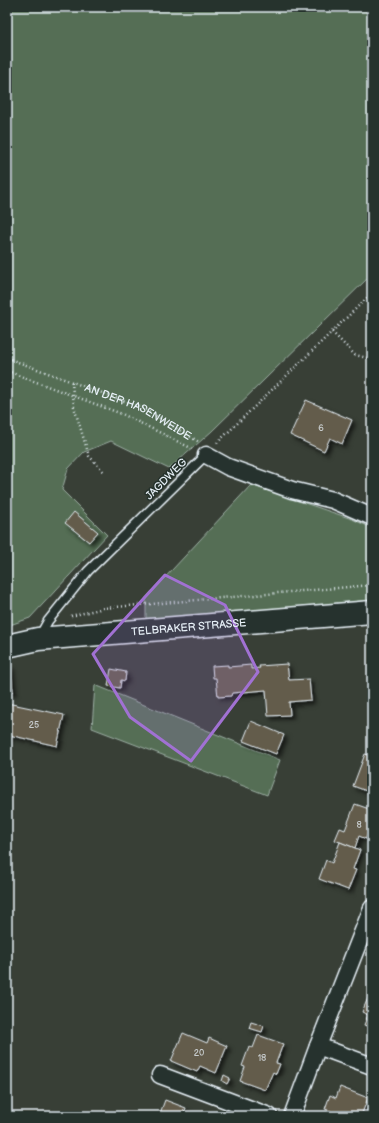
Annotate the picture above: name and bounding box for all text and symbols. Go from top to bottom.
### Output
street label: AN DER HASENWEIDE [83,381,194,442]
house number: 6 [318,423,324,434]
street label: JAGDWEG [143,456,189,502]
street label: TELBRAKER STRASSE [131,616,247,638]
house number: 25 [29,720,39,731]
house number: 8 [356,820,362,831]
house number: 20 [194,1048,204,1059]
house number: 18 [258,1053,266,1064]

